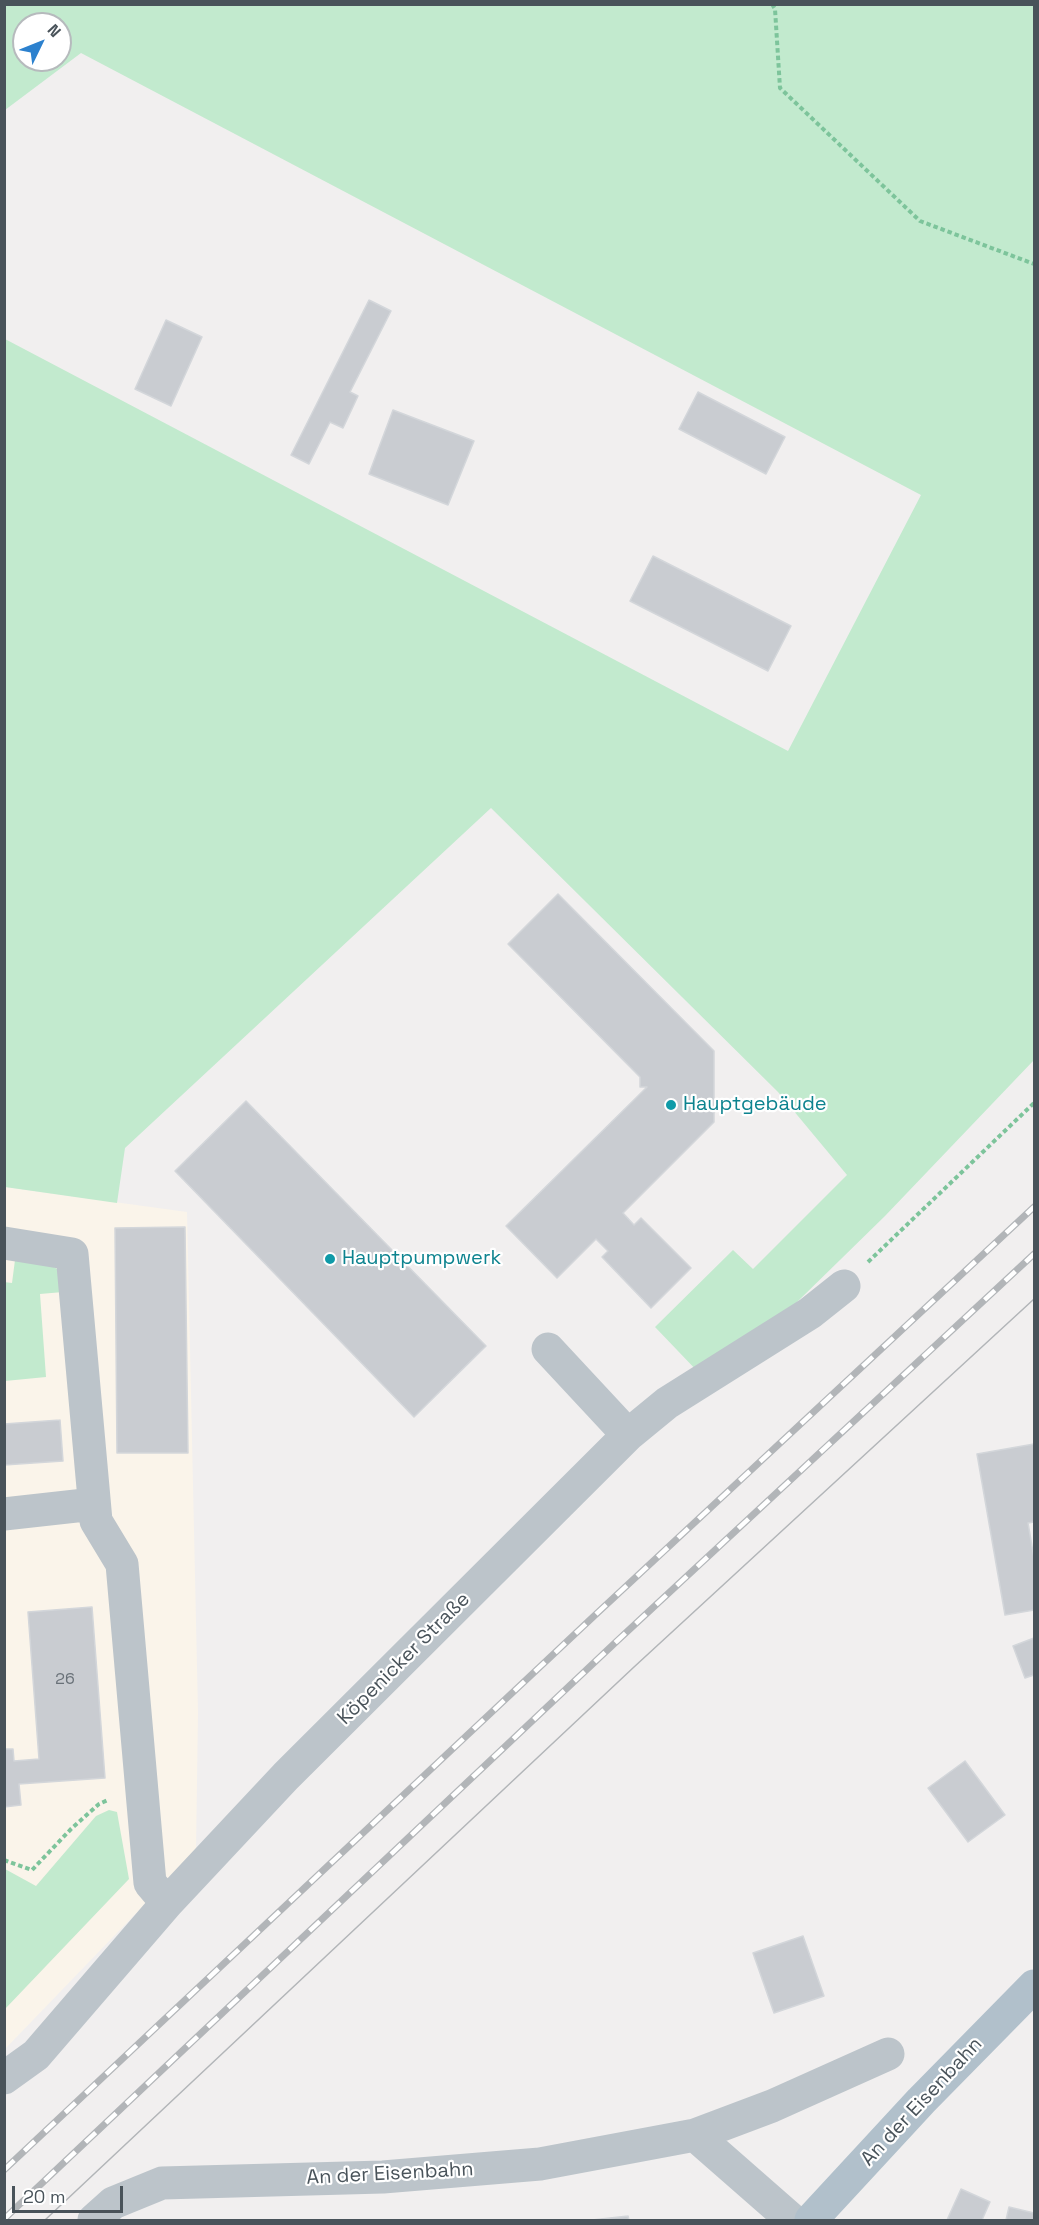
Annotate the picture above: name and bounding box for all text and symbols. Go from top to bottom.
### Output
north arrow [12,12,72,72]
text: N [43,20,65,42]
place label: Hauptgebäude [683,1093,827,1117]
marker: Hauptgebäude [664,1098,678,1112]
place label: Hauptpumpwerk [342,1247,501,1271]
marker: Hauptpumpwerk [323,1252,337,1266]
street label: Köpenicker Straße [333,1588,475,1730]
house number: 26 [55,1670,75,1690]
street label: An der Eisenbahn [856,2033,988,2171]
street label: An der Eisenbahn [306,2158,474,2190]
scale bar [15,2174,126,2212]
text: 20 m [23,2185,66,2208]

